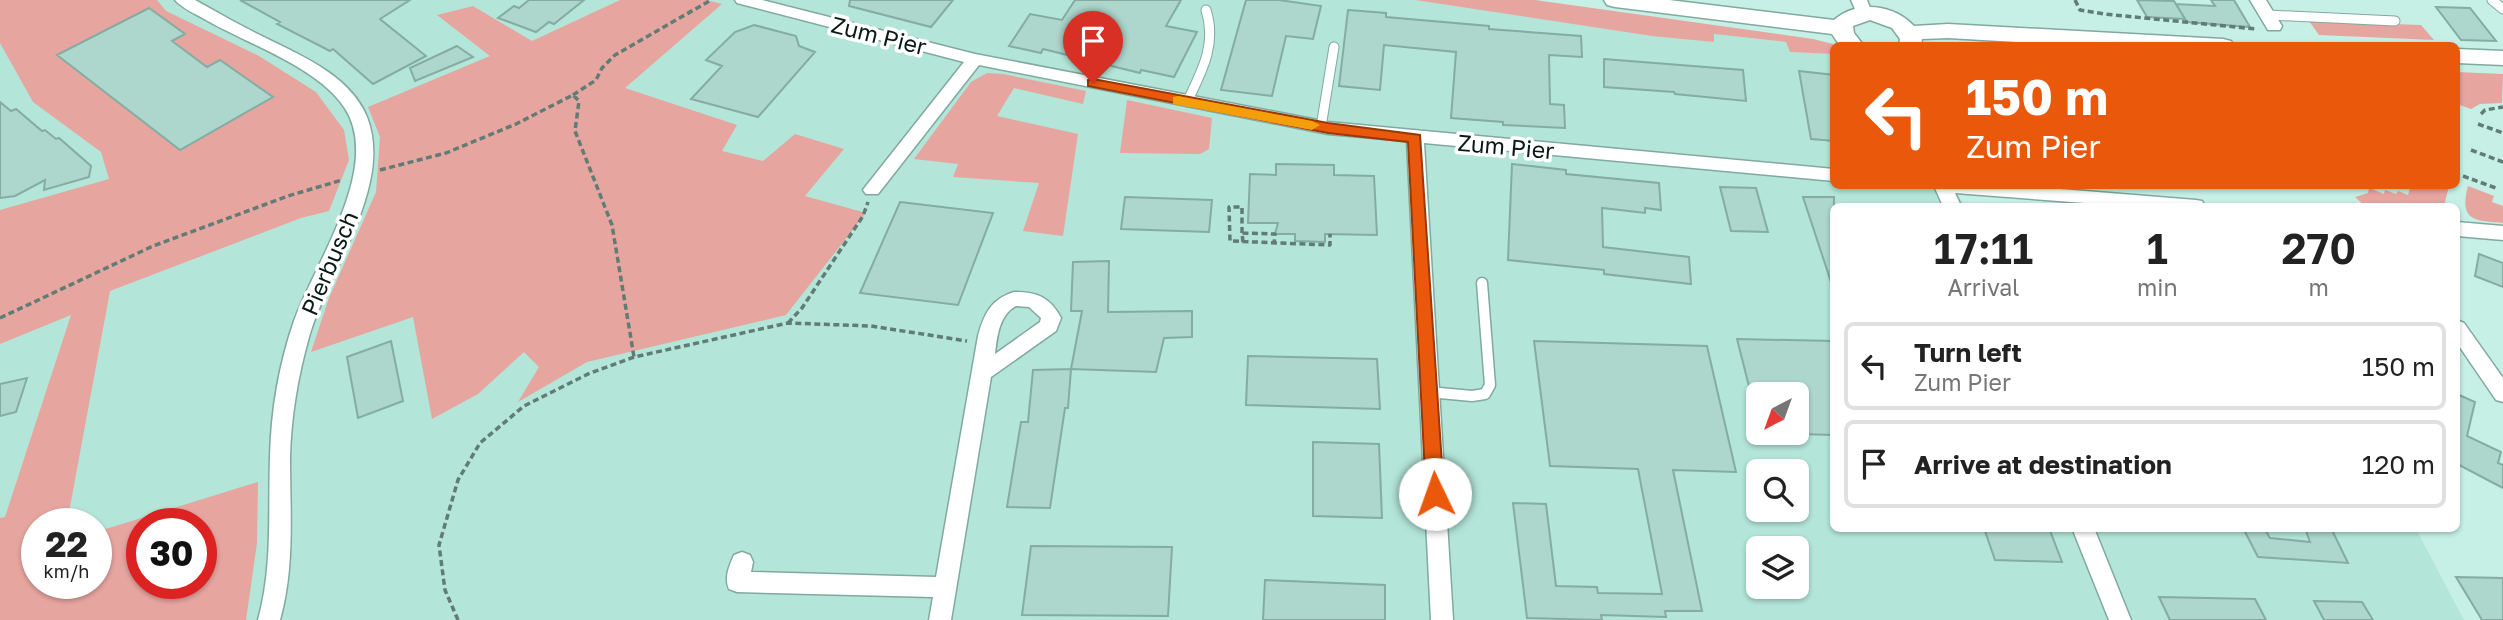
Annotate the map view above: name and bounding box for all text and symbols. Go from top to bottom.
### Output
street label: Zum Pier [829,10,929,60]
pin [1063,11,1123,83]
icon: arrive [1074,22,1112,60]
text: 150 m [1966,67,2108,126]
icon: left [1851,70,1942,161]
text: Zum Pier [1966,127,2101,165]
street label: Zum Pier [1457,128,1556,164]
street label: Pierbusch [295,207,363,319]
text: 17:11 [1934,223,2033,273]
text: 1 [2147,223,2168,273]
text: 270 [2281,223,2356,273]
text: Arrival [1947,273,2019,301]
text: min [2137,273,2178,301]
text: m [2309,273,2329,301]
text: Turn left [1914,337,2022,368]
icon: left [1855,347,1893,385]
text: 150 m [2362,351,2435,382]
text: Zum Pier [1914,368,2011,396]
north arrow [1746,382,1810,444]
map controls [1746,382,1809,599]
icon: arrive [1855,445,1893,483]
text: Arrive at destination [1914,449,2172,480]
text: 120 m [2362,449,2435,480]
position arrow [1398,457,1472,531]
button: search [1746,459,1809,522]
speed limit sign: 30 [126,508,217,599]
text: 22 [45,523,88,565]
button: layers [1746,536,1809,599]
text: km/h [44,560,89,582]

